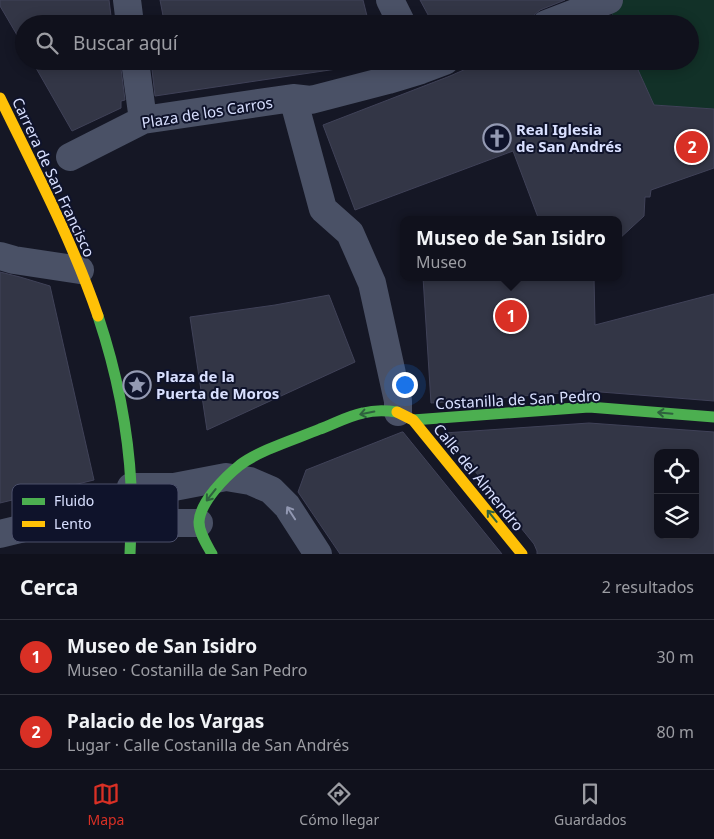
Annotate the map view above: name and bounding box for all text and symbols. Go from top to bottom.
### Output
search box [15,15,699,70]
icon: search [33,29,61,57]
text: Buscar aquí [73,30,178,56]
street label: Plaza de los Carros [140,92,274,132]
street label: Carrera de San Francisco [8,94,100,260]
place label: Real Iglesia de San Andrés [516,119,622,156]
church icon: Real Iglesia de San Andrés [482,123,512,153]
pin: 2 [676,128,708,166]
popup [400,216,622,281]
text: Museo de San Isidro [416,225,606,251]
text: Museo [416,251,467,273]
pin: 1 [495,297,527,335]
place label: Plaza de la Puerta de Moros [156,366,279,403]
place icon: Plaza de la Puerta de Moros [122,370,152,400]
your location [392,372,418,398]
street label: Costanilla de San Pedro [435,385,601,413]
one-way arrow [359,408,375,418]
one-way arrow [658,409,674,418]
street label: Calle del Almendro [429,419,529,535]
map controls [654,449,699,539]
button: locate [654,449,699,494]
legend [12,484,178,542]
one-way arrow [206,489,217,502]
text: Fluido [54,491,94,510]
button: layers [654,494,699,539]
one-way arrow [286,506,296,520]
one-way arrow [486,510,497,523]
text: Lento [54,514,91,533]
text: Cerca [20,573,78,601]
text: 2 resultados [602,576,694,598]
text: Museo de San Isidro [67,633,257,659]
text: 1 [31,646,41,668]
text: 30 m [657,646,694,668]
text: Museo · Costanilla de San Pedro [67,659,307,681]
text: Palacio de los Vargas [67,708,264,734]
text: 2 [31,721,41,743]
text: 80 m [657,721,694,743]
text: Lugar · Calle Costanilla de San Andrés [67,734,349,756]
tab: Mapa [87,780,124,829]
tab: Cómo llegar [299,780,379,829]
tab: Guardados [554,780,627,829]

